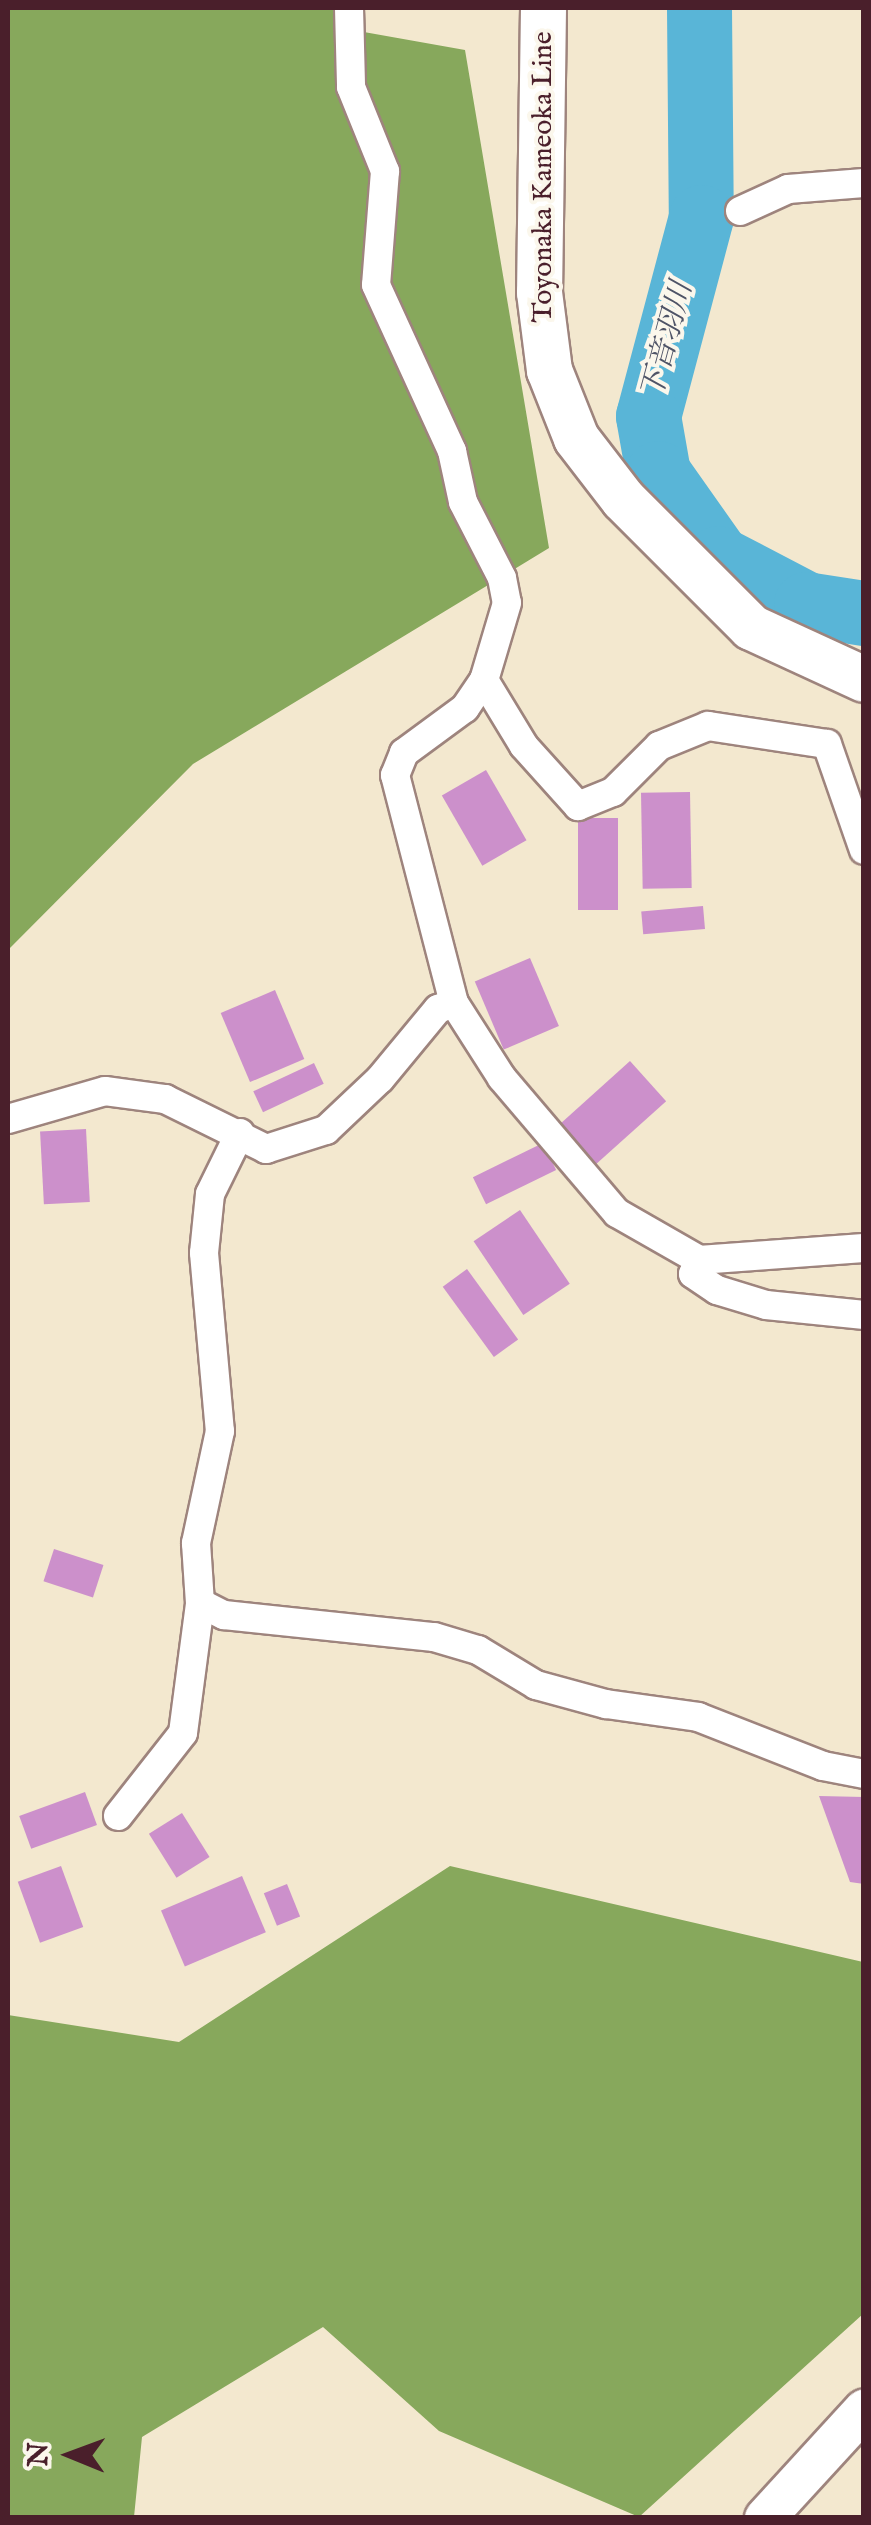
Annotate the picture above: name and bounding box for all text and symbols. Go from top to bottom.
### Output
street label: Toyonaka Kameoka Line [527,31,561,323]
water label: 下音羽川 [635,278,701,404]
north arrow [20,2405,120,2505]
text: N [22,2442,57,2467]

